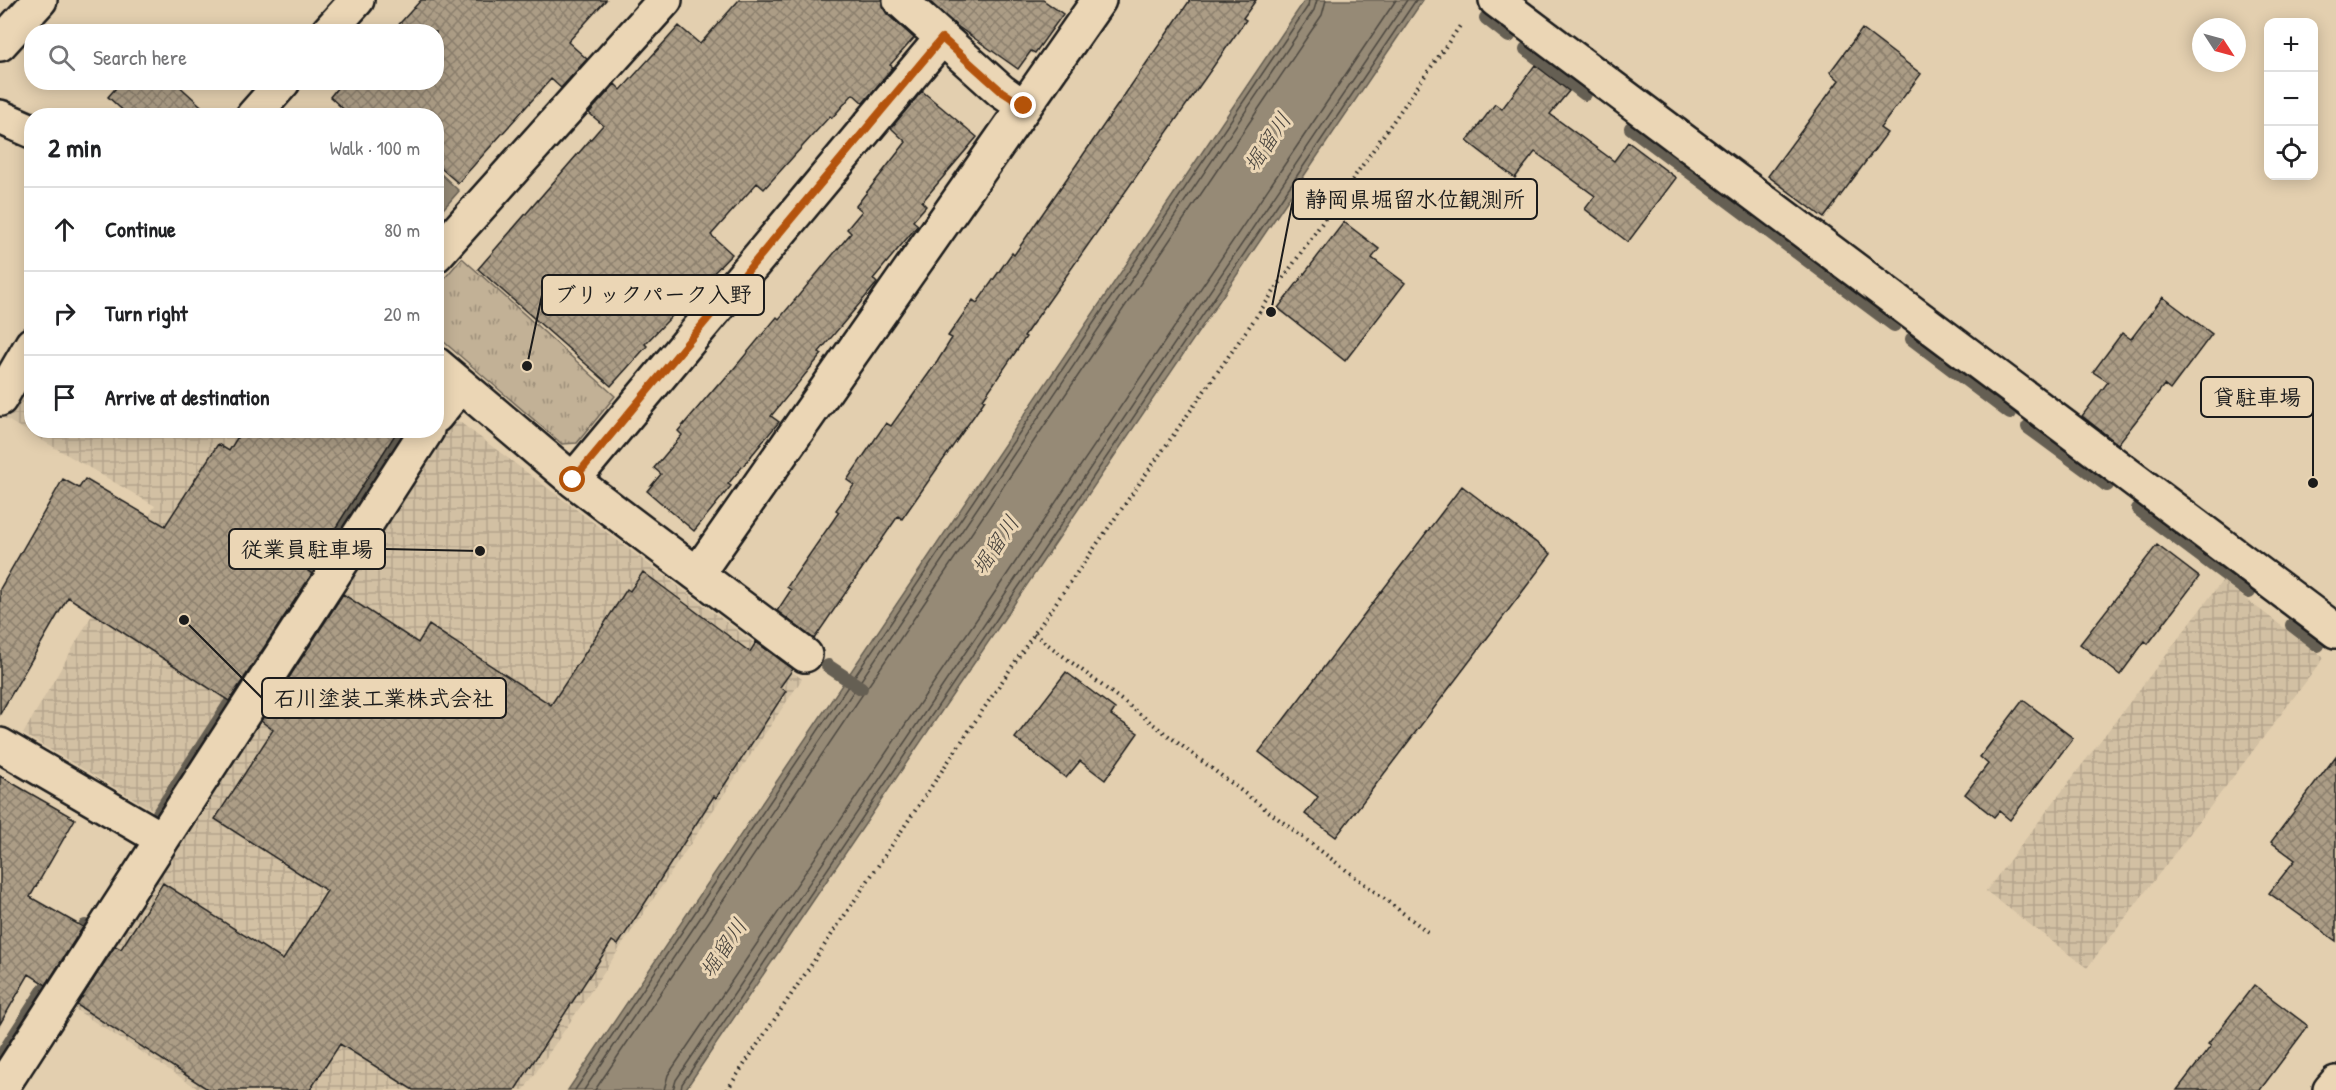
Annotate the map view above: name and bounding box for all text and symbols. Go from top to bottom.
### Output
north arrow [2192,18,2246,72]
map controls [2264,18,2318,180]
button: + [2264,18,2318,72]
search box [24,24,444,90]
icon: search [45,41,78,74]
text: Search here [93,42,187,72]
button: − [2264,72,2318,126]
route end [1010,92,1036,118]
water label: 堀留川 [1236,106,1298,178]
button: locate [2264,126,2318,180]
text: 2 min [48,130,101,165]
text: Walk · 100 m [330,134,420,161]
callout: 静岡県堀留水位観測所 [1293,179,1537,219]
text: 静岡県堀留水位観測所 [1305,184,1525,214]
icon: ahead [48,213,81,246]
text: Continue [105,214,176,244]
text: 80 m [384,216,420,243]
callout: ブリックパーク入野 [542,275,764,315]
text: ブリックパーク入野 [554,279,752,309]
icon: right [48,297,81,330]
text: Turn right [105,298,188,328]
text: 20 m [383,300,420,327]
callout: 貸駐車場 [2201,377,2313,417]
icon: arrive [48,381,81,414]
text: Arrive at destination [105,382,270,412]
text: 貸駐車場 [2213,382,2301,412]
route start [559,466,585,492]
water label: 堀留川 [964,509,1026,581]
callout: 従業員駐車場 [229,529,385,569]
text: 従業員駐車場 [241,534,373,564]
callout: 石川塗装工業株式会社 [262,678,506,718]
text: 石川塗装工業株式会社 [274,683,494,713]
water label: 堀留川 [692,912,754,984]

